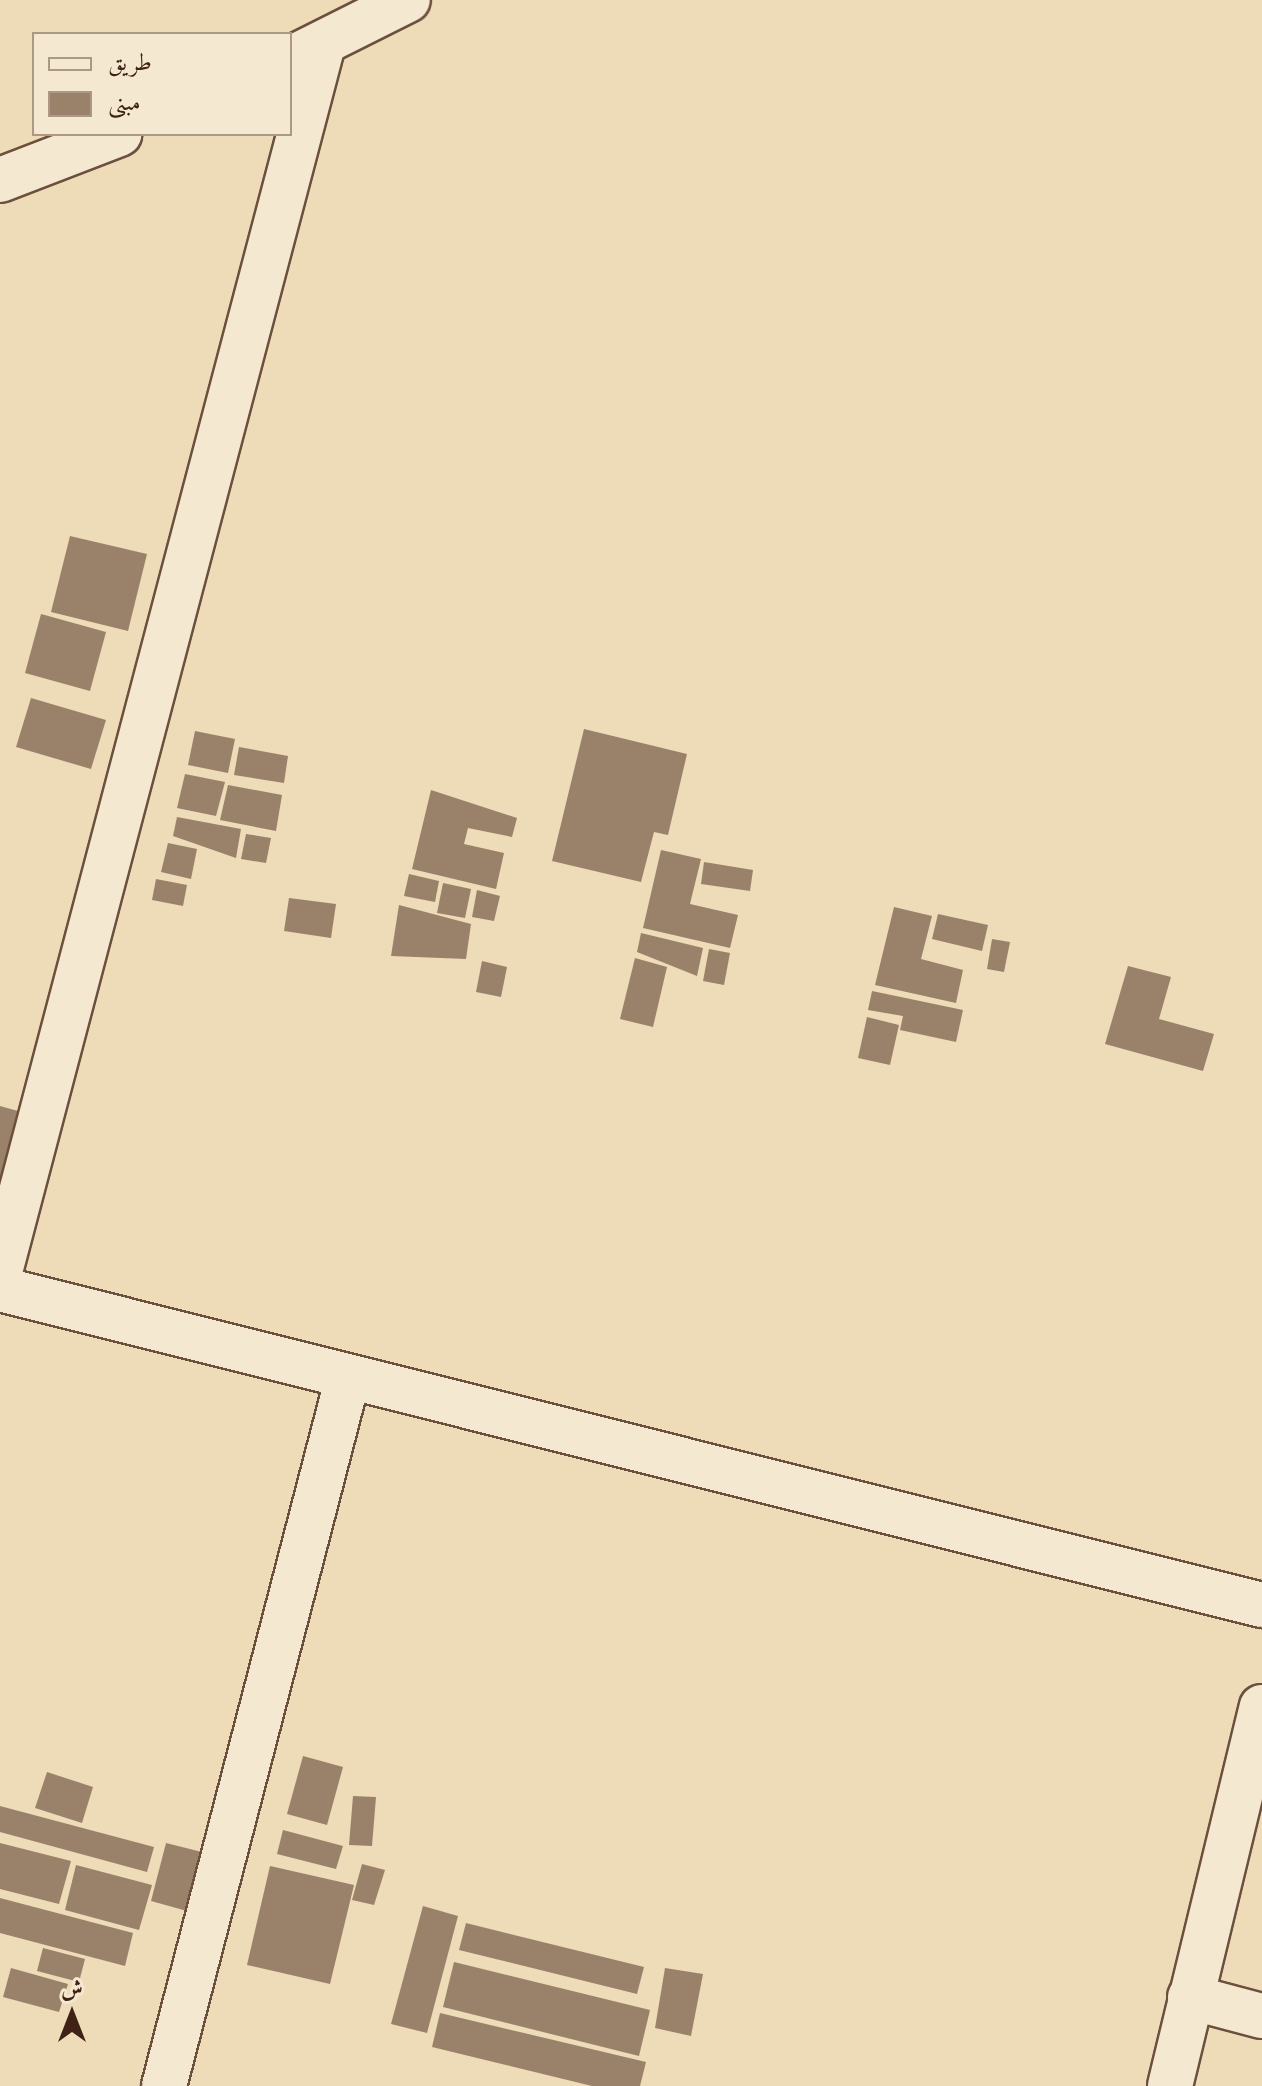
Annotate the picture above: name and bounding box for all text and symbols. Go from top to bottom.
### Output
legend [32,32,292,136]
text: طريق [108,48,152,78]
text: مبنى [108,88,141,118]
north arrow [32,1974,112,2054]
text: ش [61,1976,83,2003]

